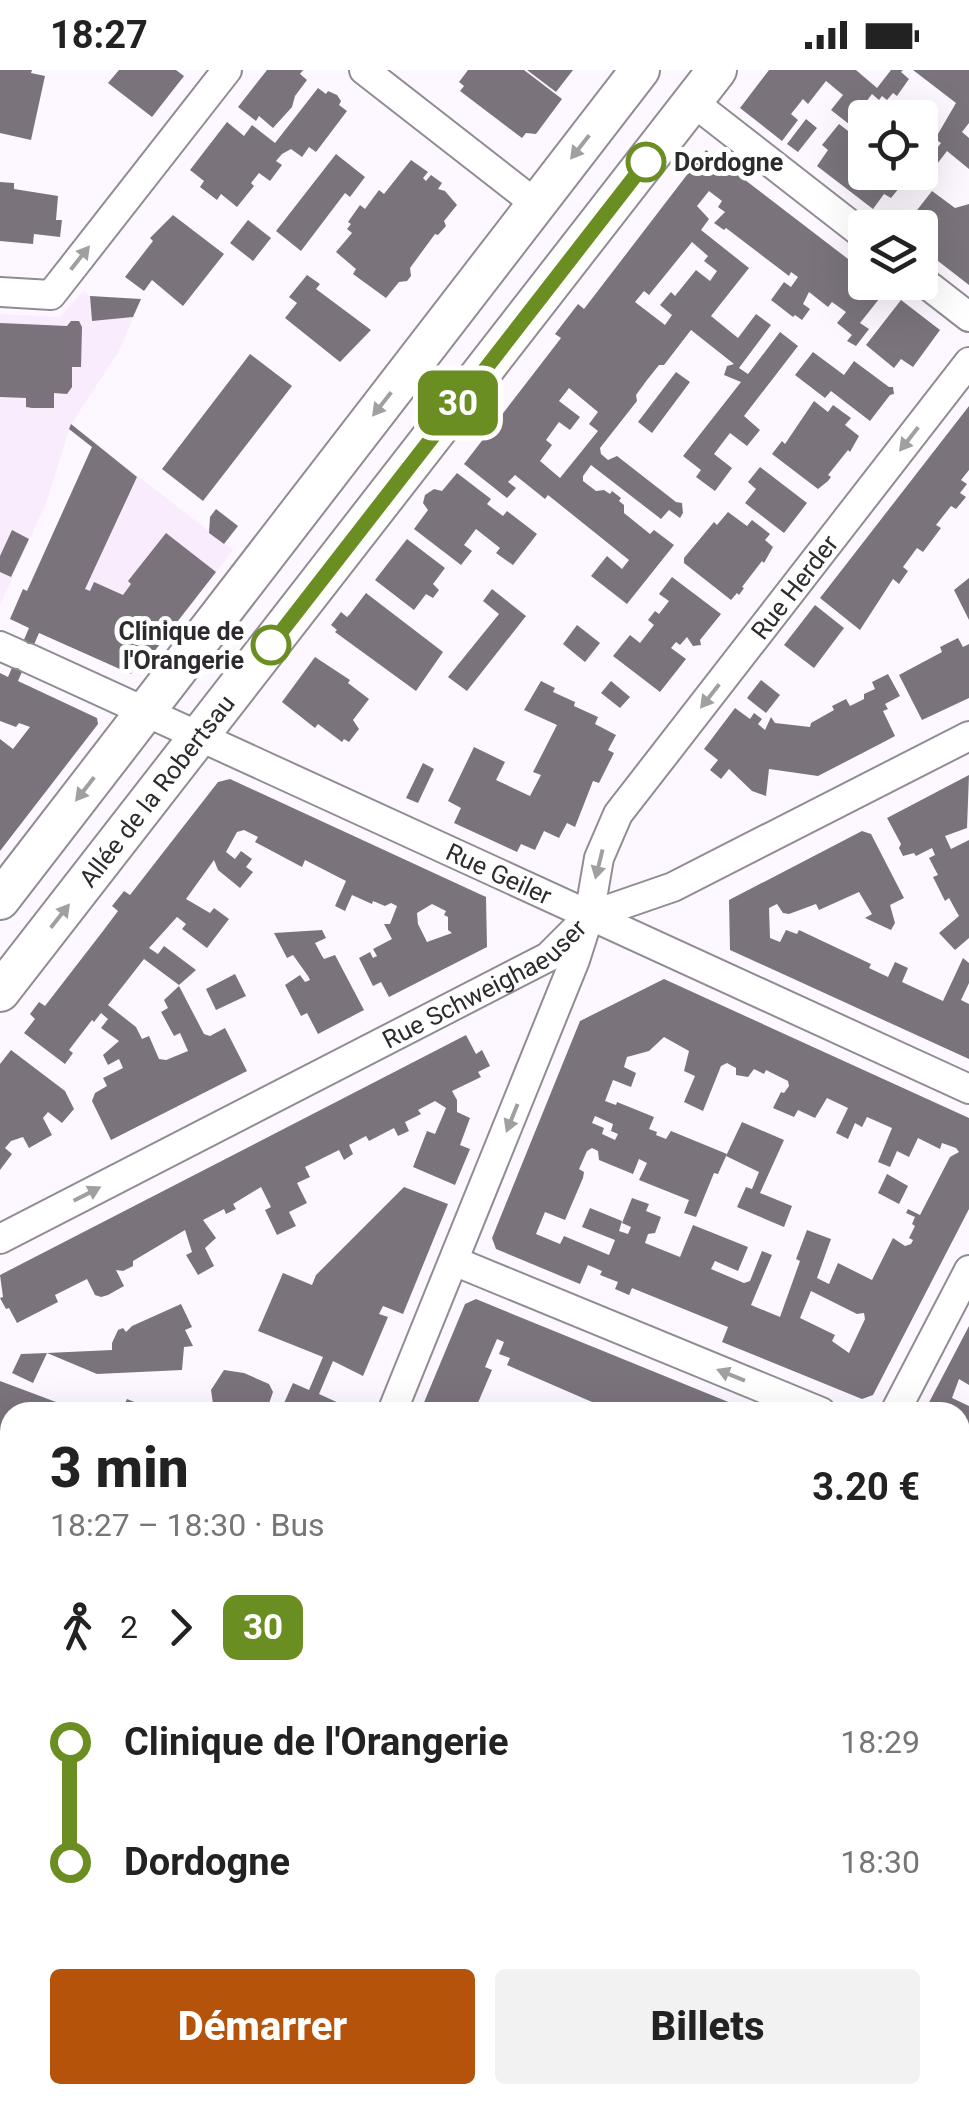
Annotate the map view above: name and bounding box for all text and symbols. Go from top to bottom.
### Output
text: 18:27 [50,13,148,57]
map controls [848,100,938,300]
button: locate [848,100,938,190]
one-way arrow [571,134,591,160]
marker: Dordogne [627,143,665,181]
place label: Dordogne [674,148,783,177]
button: layers [848,210,938,300]
one-way arrow [69,245,89,271]
line badge: 30 [413,370,503,436]
text: 30 [438,383,478,424]
one-way arrow [372,391,392,417]
one-way arrow [899,426,920,452]
street label: Rue Herder [745,529,844,645]
place label: Clinique de l'Orangerie [118,617,244,675]
marker: Clinique de l'Orangerie [252,626,290,664]
one-way arrow [700,683,721,709]
street label: Allée de la Robertsau [73,689,241,893]
one-way arrow [76,776,96,802]
street label: Rue Geiler [441,837,557,911]
one-way arrow [591,849,607,880]
one-way arrow [49,903,70,929]
street label: Rue Schweighaeuser [378,913,593,1055]
one-way arrow [503,1103,519,1133]
one-way arrow [72,1186,101,1203]
one-way arrow [716,1367,746,1383]
text: 3 min [50,1436,189,1500]
text: 3.20 € [812,1465,920,1509]
text: 18:27 – 18:30 · Bus [50,1506,325,1544]
icon: walk [50,1600,105,1655]
icon: forward [153,1600,208,1655]
text: 30 [243,1607,283,1648]
text: 2 [120,1608,138,1646]
text: Clinique de l'Orangerie [124,1720,508,1764]
text: 18:29 [840,1723,920,1761]
text: Dordogne [124,1840,290,1884]
text: 18:30 [840,1843,920,1881]
button: Démarrer [50,1969,475,2084]
button: Billets [495,1969,920,2084]

